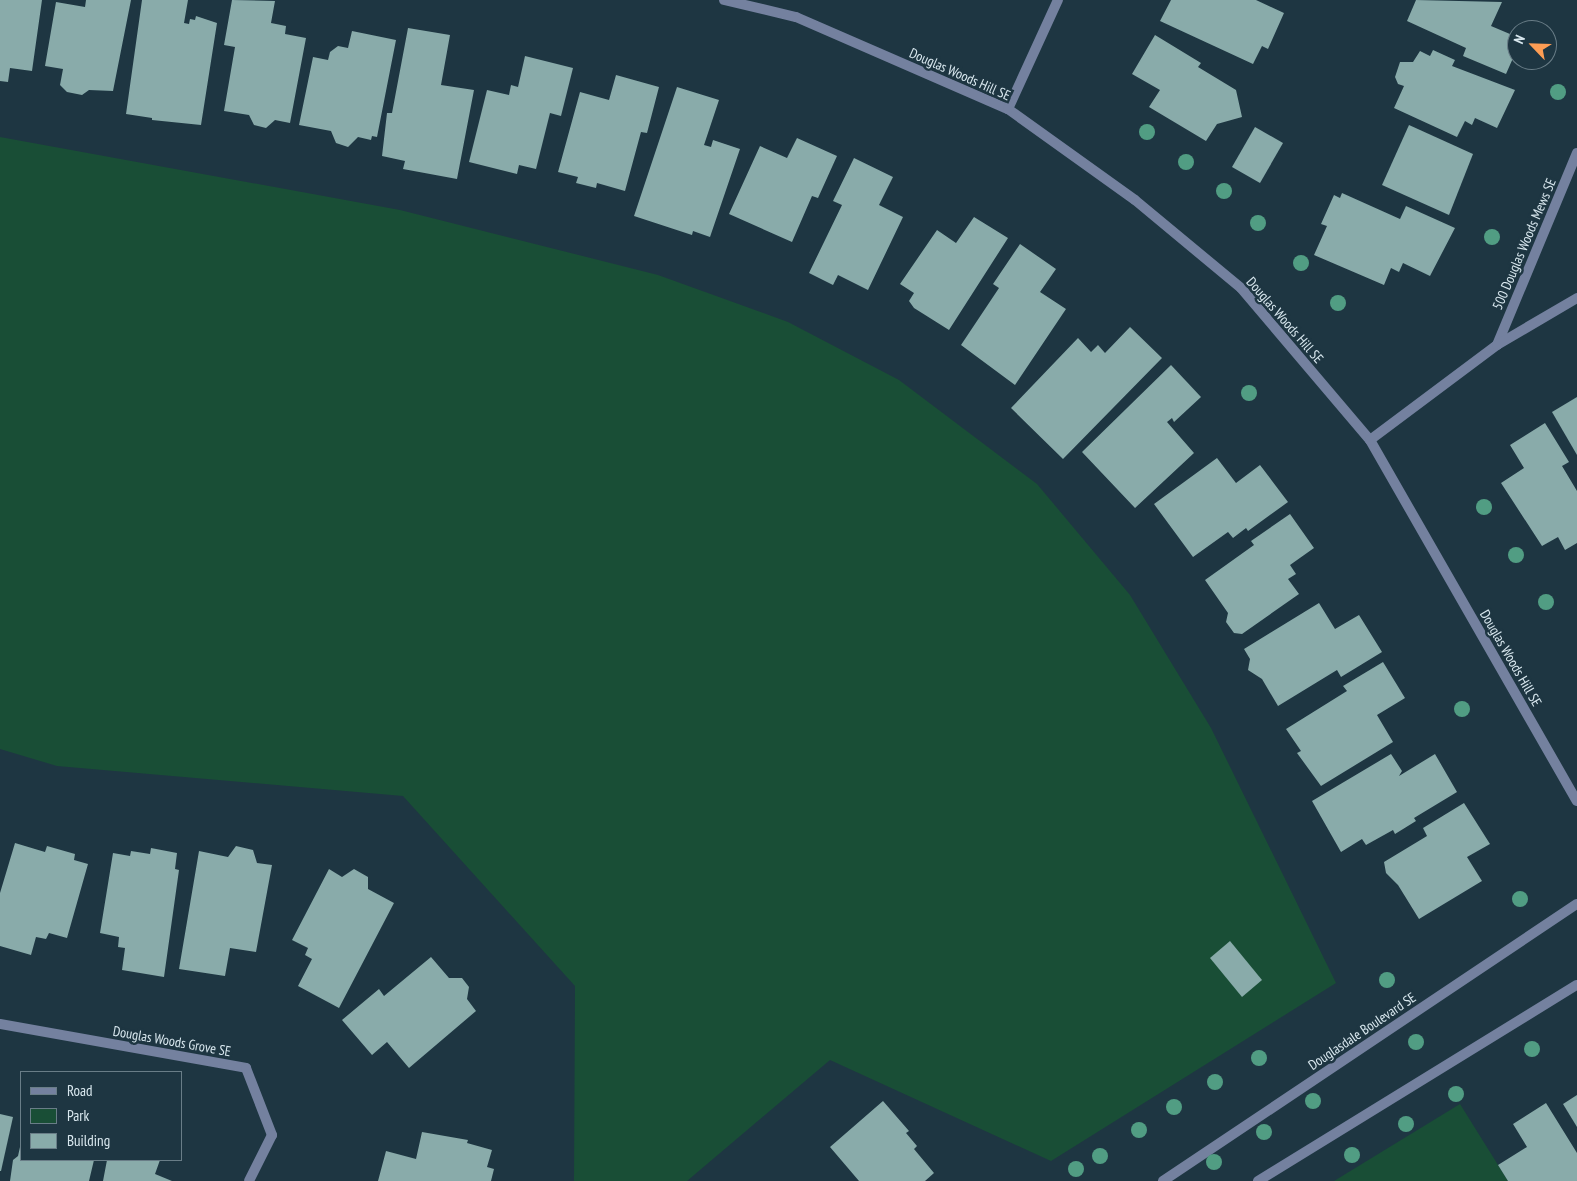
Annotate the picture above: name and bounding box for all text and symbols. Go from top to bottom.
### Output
north arrow [1507,20,1557,70]
text: N [1509,32,1529,46]
street label: Douglas Woods Hill SE [907,44,1013,104]
street label: 500 Douglas Woods Mews SE [1489,176,1559,312]
street label: Douglas Woods Hill SE [1243,273,1327,367]
street label: Douglas Woods Hill SE [1477,607,1545,709]
street label: Douglasdale Boulevard SE [1305,989,1419,1073]
street label: Douglas Woods Grove SE [112,1022,232,1060]
legend [20,1071,182,1161]
text: Road [67,1081,93,1100]
text: Park [67,1106,89,1125]
text: Building [67,1131,110,1150]

